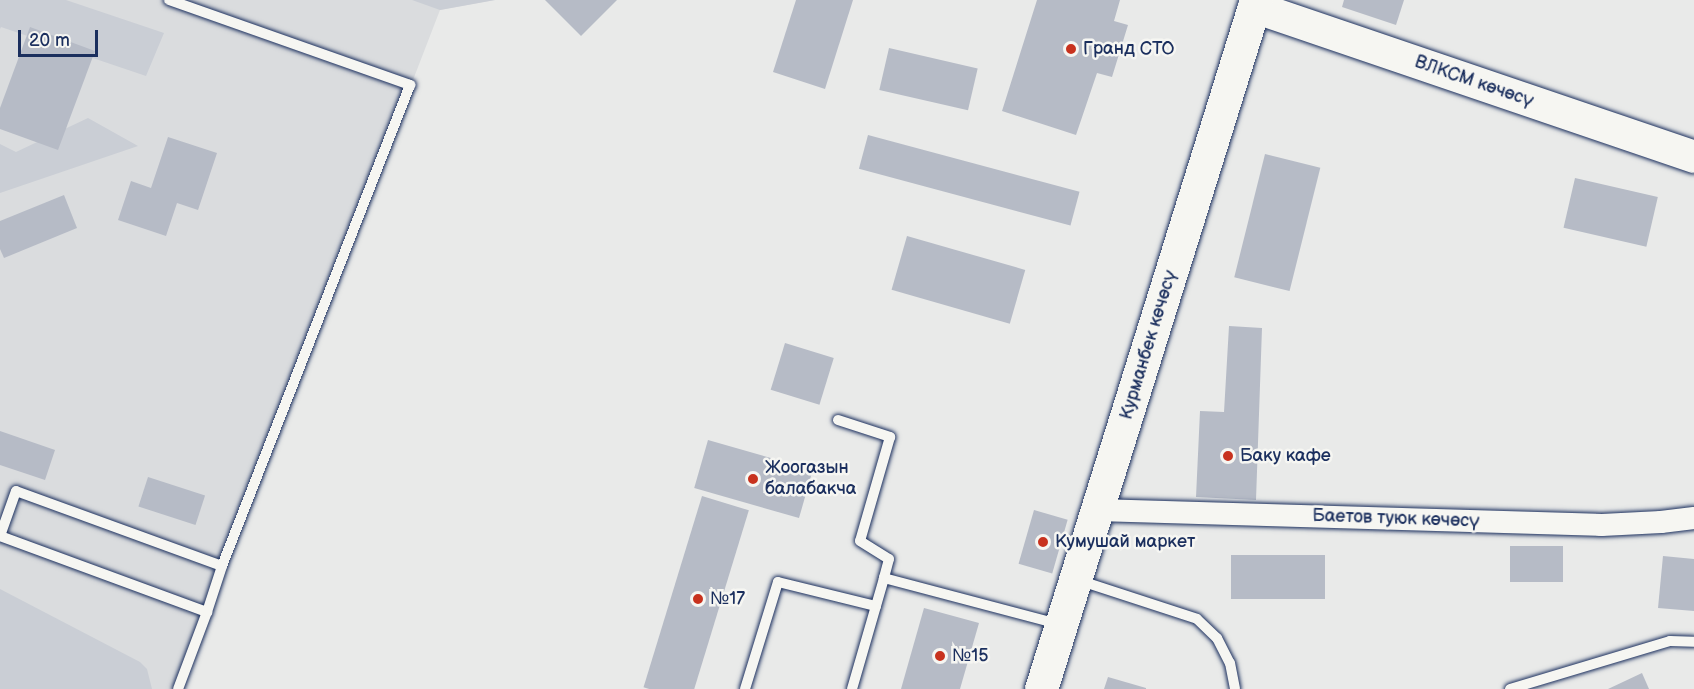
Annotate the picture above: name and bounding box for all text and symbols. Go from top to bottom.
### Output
scale bar [21,18,100,56]
text: 20 m [29,30,70,51]
place label: Гранд СТО [1083,38,1174,60]
marker: Гранд СТО [1064,42,1078,56]
street label: ВЛКСМ көчөсү [1412,52,1536,112]
street label: Курманбек көчөсү [1116,268,1182,422]
place label: Баку кафе [1240,445,1331,467]
marker: Баку кафе [1221,449,1235,463]
place label: Жоогазын балабакча [765,458,856,500]
marker: Жоогазын балабакча [746,472,760,486]
street label: Баетов туюк көчөсү [1312,505,1480,533]
place label: Кумушай маркет [1055,531,1195,553]
marker: Кумушай маркет [1036,535,1050,549]
place label: №17 [710,588,745,610]
marker: №17 [691,592,705,606]
place label: №15 [952,645,989,667]
marker: №15 [933,649,947,663]

